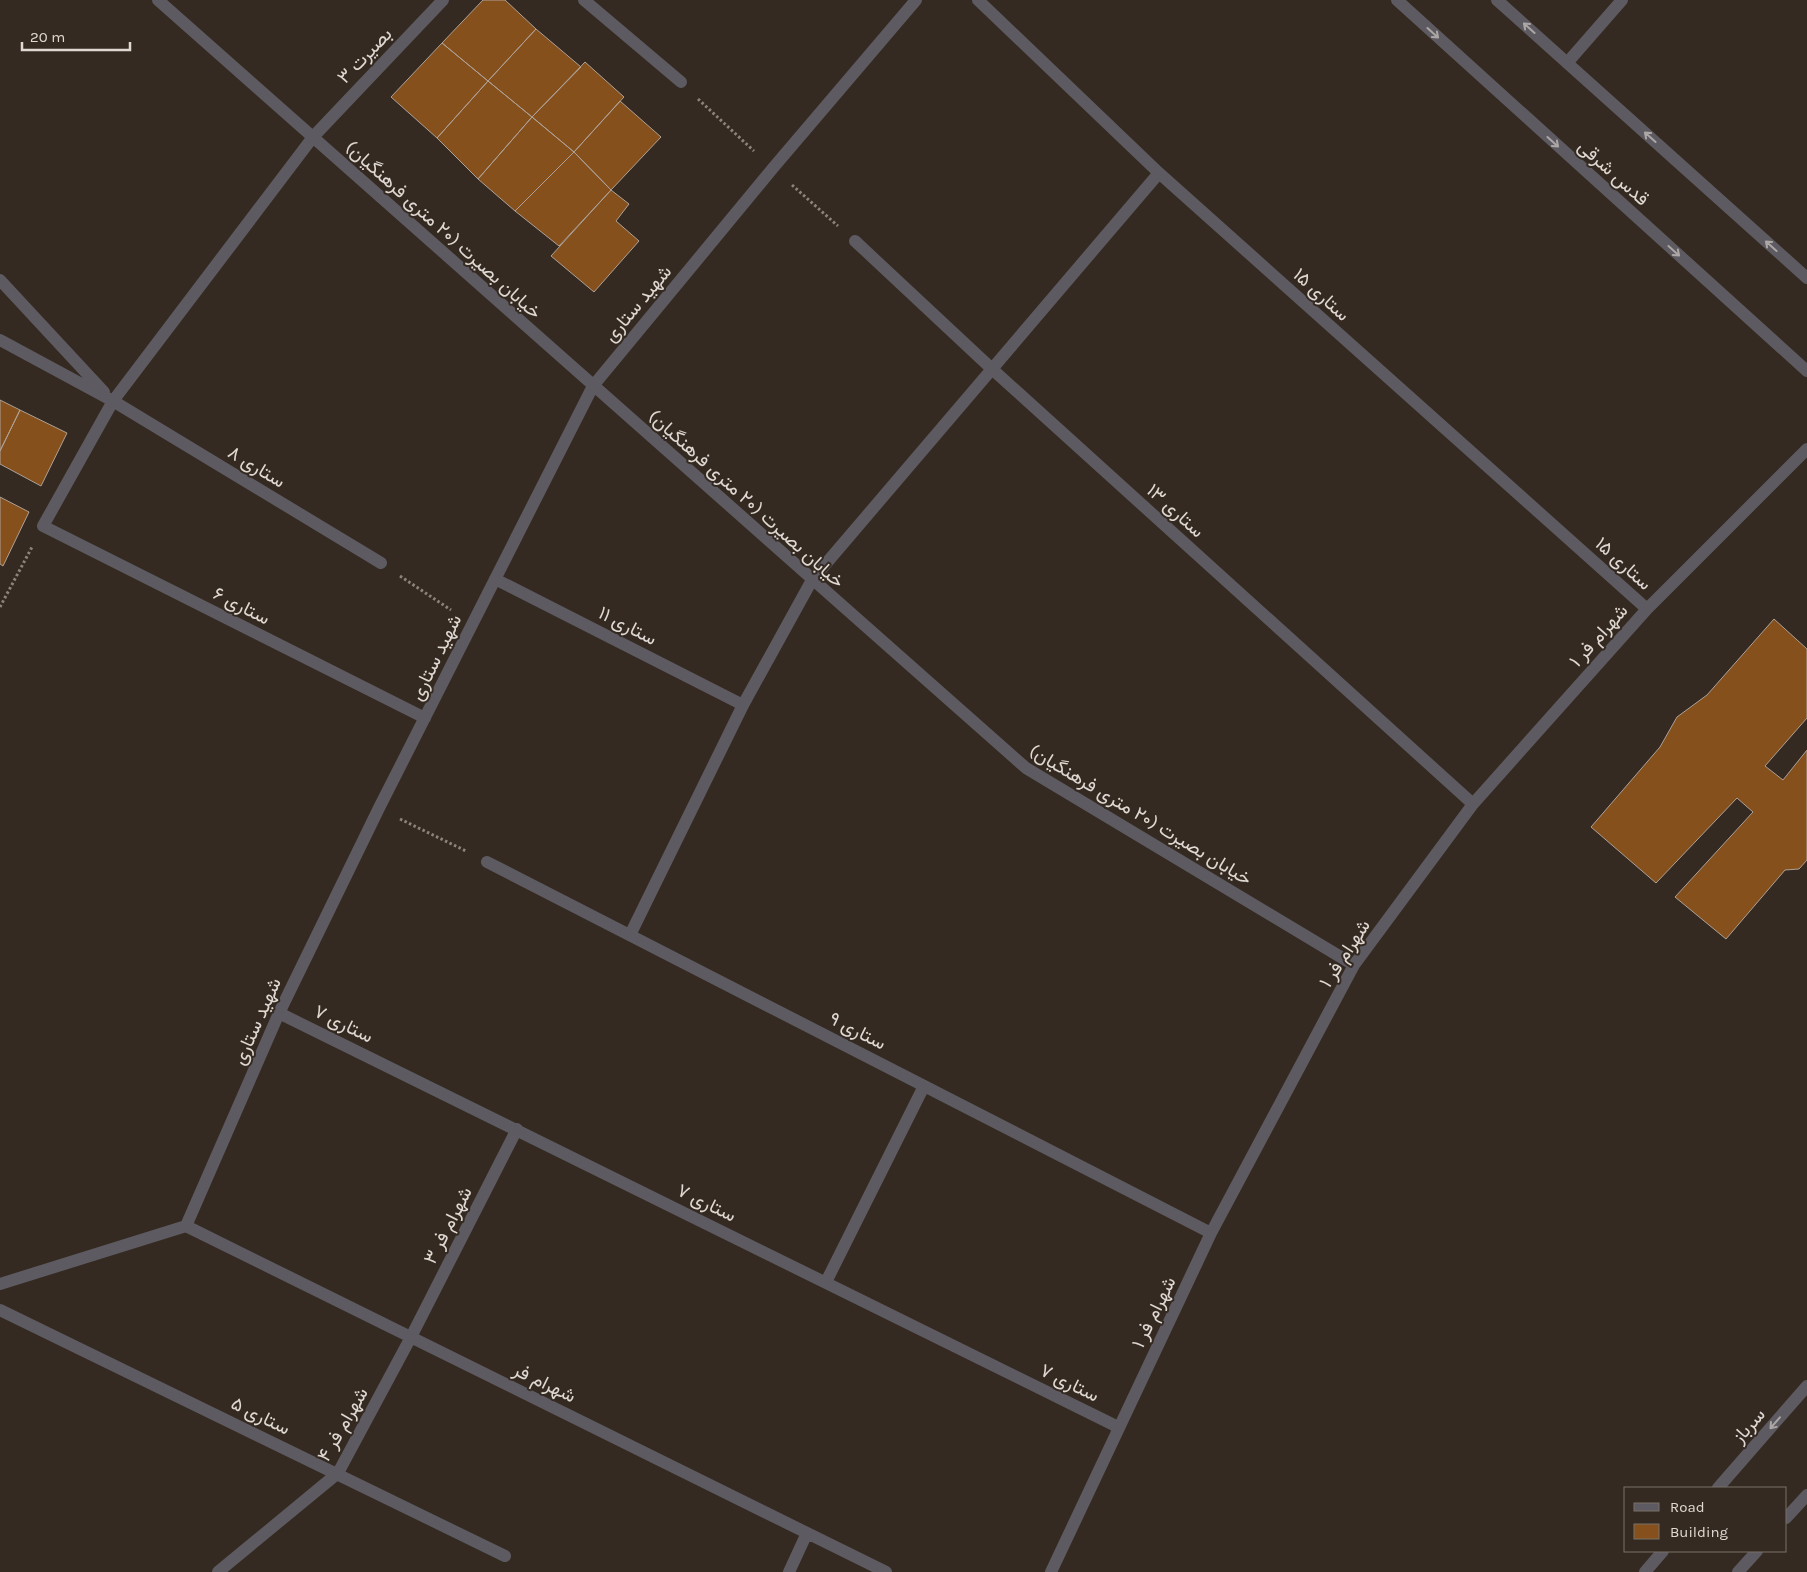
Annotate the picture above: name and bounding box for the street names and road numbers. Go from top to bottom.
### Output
street label: بصیرت ۳ [333,23,397,88]
street label: قدس شرقی [1573,135,1653,210]
street label: خیابان بصیرت (۲۰ متری فرهنگیان) [341,136,546,323]
street label: شهید ستاری [599,261,676,346]
street label: ستاری ۱۵ [1289,264,1354,326]
street label: خیابان بصیرت (۲۰ متری فرهنگیان) [644,405,849,592]
street label: ستاری ۸ [224,441,289,492]
street label: ستاری ۱۳ [1142,479,1209,542]
street label: ستاری ۱۵ [1591,533,1656,595]
street label: ستاری ۶ [209,582,274,630]
street label: شهرام فر ۱ [1565,600,1633,672]
street label: ستاری ۱۱ [595,602,660,650]
street label: شهید ستاری [406,611,466,704]
street label: خیابان بصیرت (۲۰ متری فرهنگیان) [1025,740,1256,890]
street label: شهرام فر ۱ [1315,915,1376,992]
street label: شهید ستاری [228,974,286,1068]
street label: ستاری ۷ [310,1000,377,1048]
street label: ستاری ۹ [825,1007,890,1055]
street label: ستاری ۷ [673,1179,740,1227]
street label: شهرام فر ۳ [419,1183,478,1268]
street label: شهرام فر ۱ [1127,1273,1182,1352]
street label: شهرام فر [508,1358,579,1408]
street label: ستاری ۷ [1036,1359,1103,1407]
street label: شهرام فر ۴ [313,1383,374,1466]
street label: ستاری ۵ [227,1392,294,1440]
street label: سرباز [1727,1404,1770,1448]

